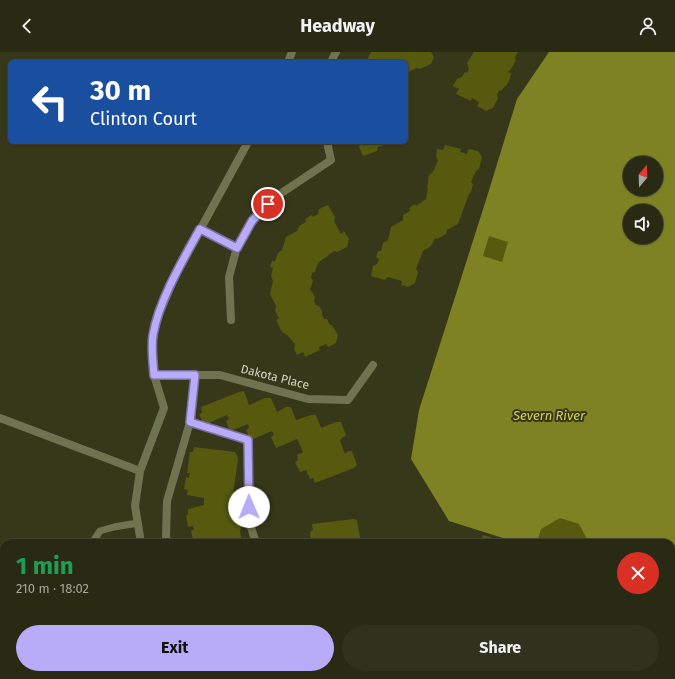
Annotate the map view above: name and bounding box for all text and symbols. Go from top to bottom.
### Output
icon: back [16,15,38,37]
text: Headway [300,15,375,37]
icon: person [637,15,659,37]
text: 30 m [90,74,151,107]
icon: left [24,76,76,128]
text: Clinton Court [90,108,197,130]
north arrow [623,156,663,196]
map controls [623,156,663,244]
pin [251,187,285,221]
icon: arrive [257,193,279,215]
button: sound [623,204,663,244]
street label: Dakota Place [239,362,311,392]
water label: Severn River [512,408,586,423]
position arrow [228,486,270,528]
text: 1 min [16,552,74,580]
button: close [617,552,659,594]
text: 210 m · 18:02 [16,581,89,596]
button: Exit [16,625,334,671]
button: Share [342,625,659,671]

